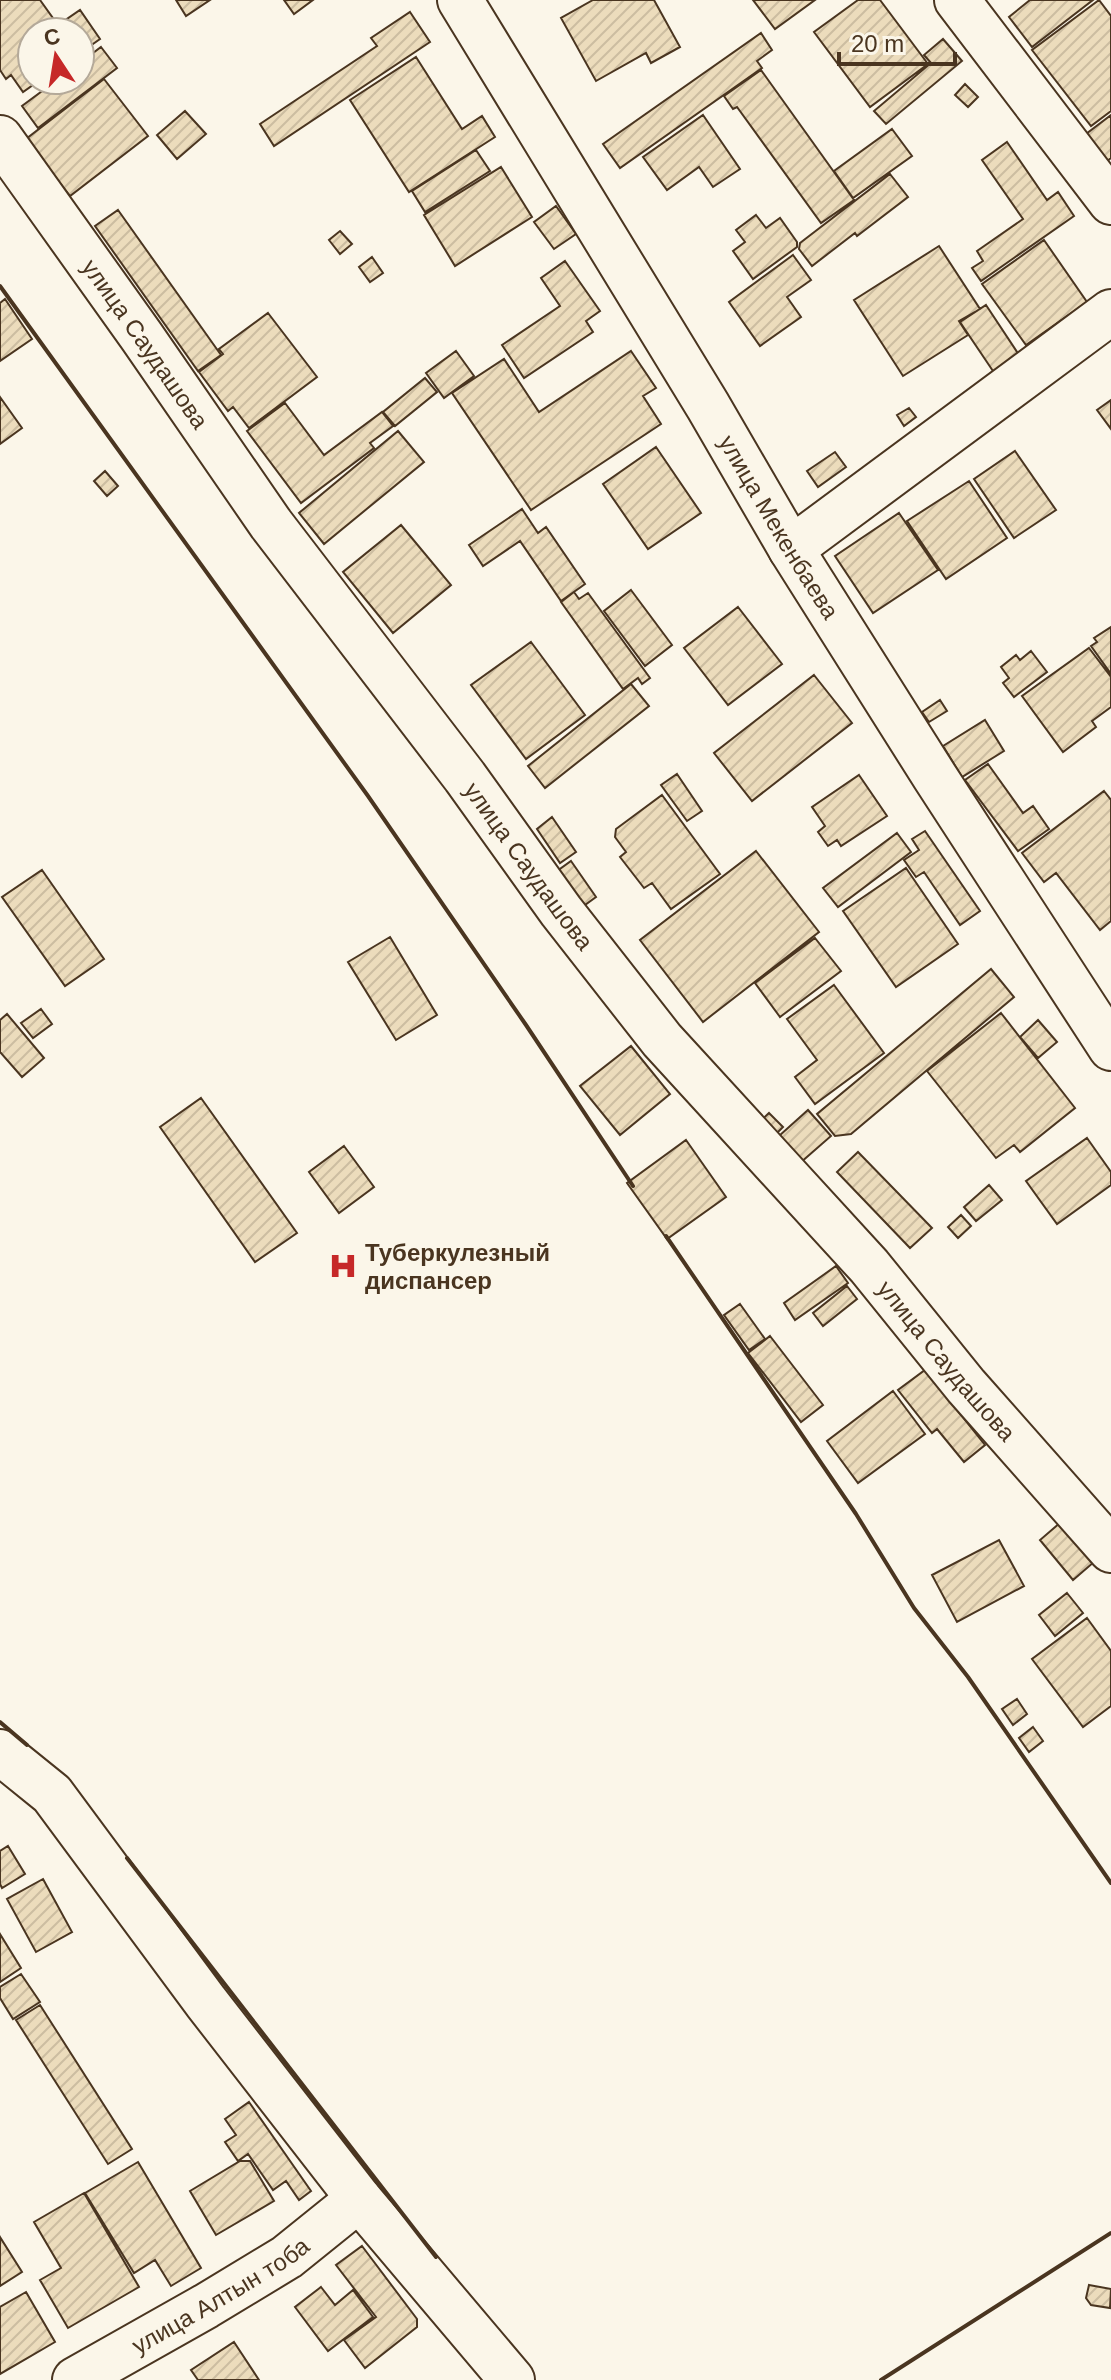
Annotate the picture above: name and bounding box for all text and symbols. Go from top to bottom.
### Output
north arrow [16,16,96,96]
scale bar [839,16,955,66]
text: С [42,23,62,51]
text: 20 m [851,30,904,57]
street label: улица Саудашова [77,254,215,434]
street label: улица Мекенбаева [714,430,845,624]
street label: улица Саудашова [459,777,600,955]
place label: Туберкулезный диспансер [365,1239,550,1294]
hospital icon: Туберкулезный диспансер [328,1251,358,1281]
street label: улица Саудашова [872,1275,1022,1447]
street label: улица Алтын тоба [127,2231,314,2359]

